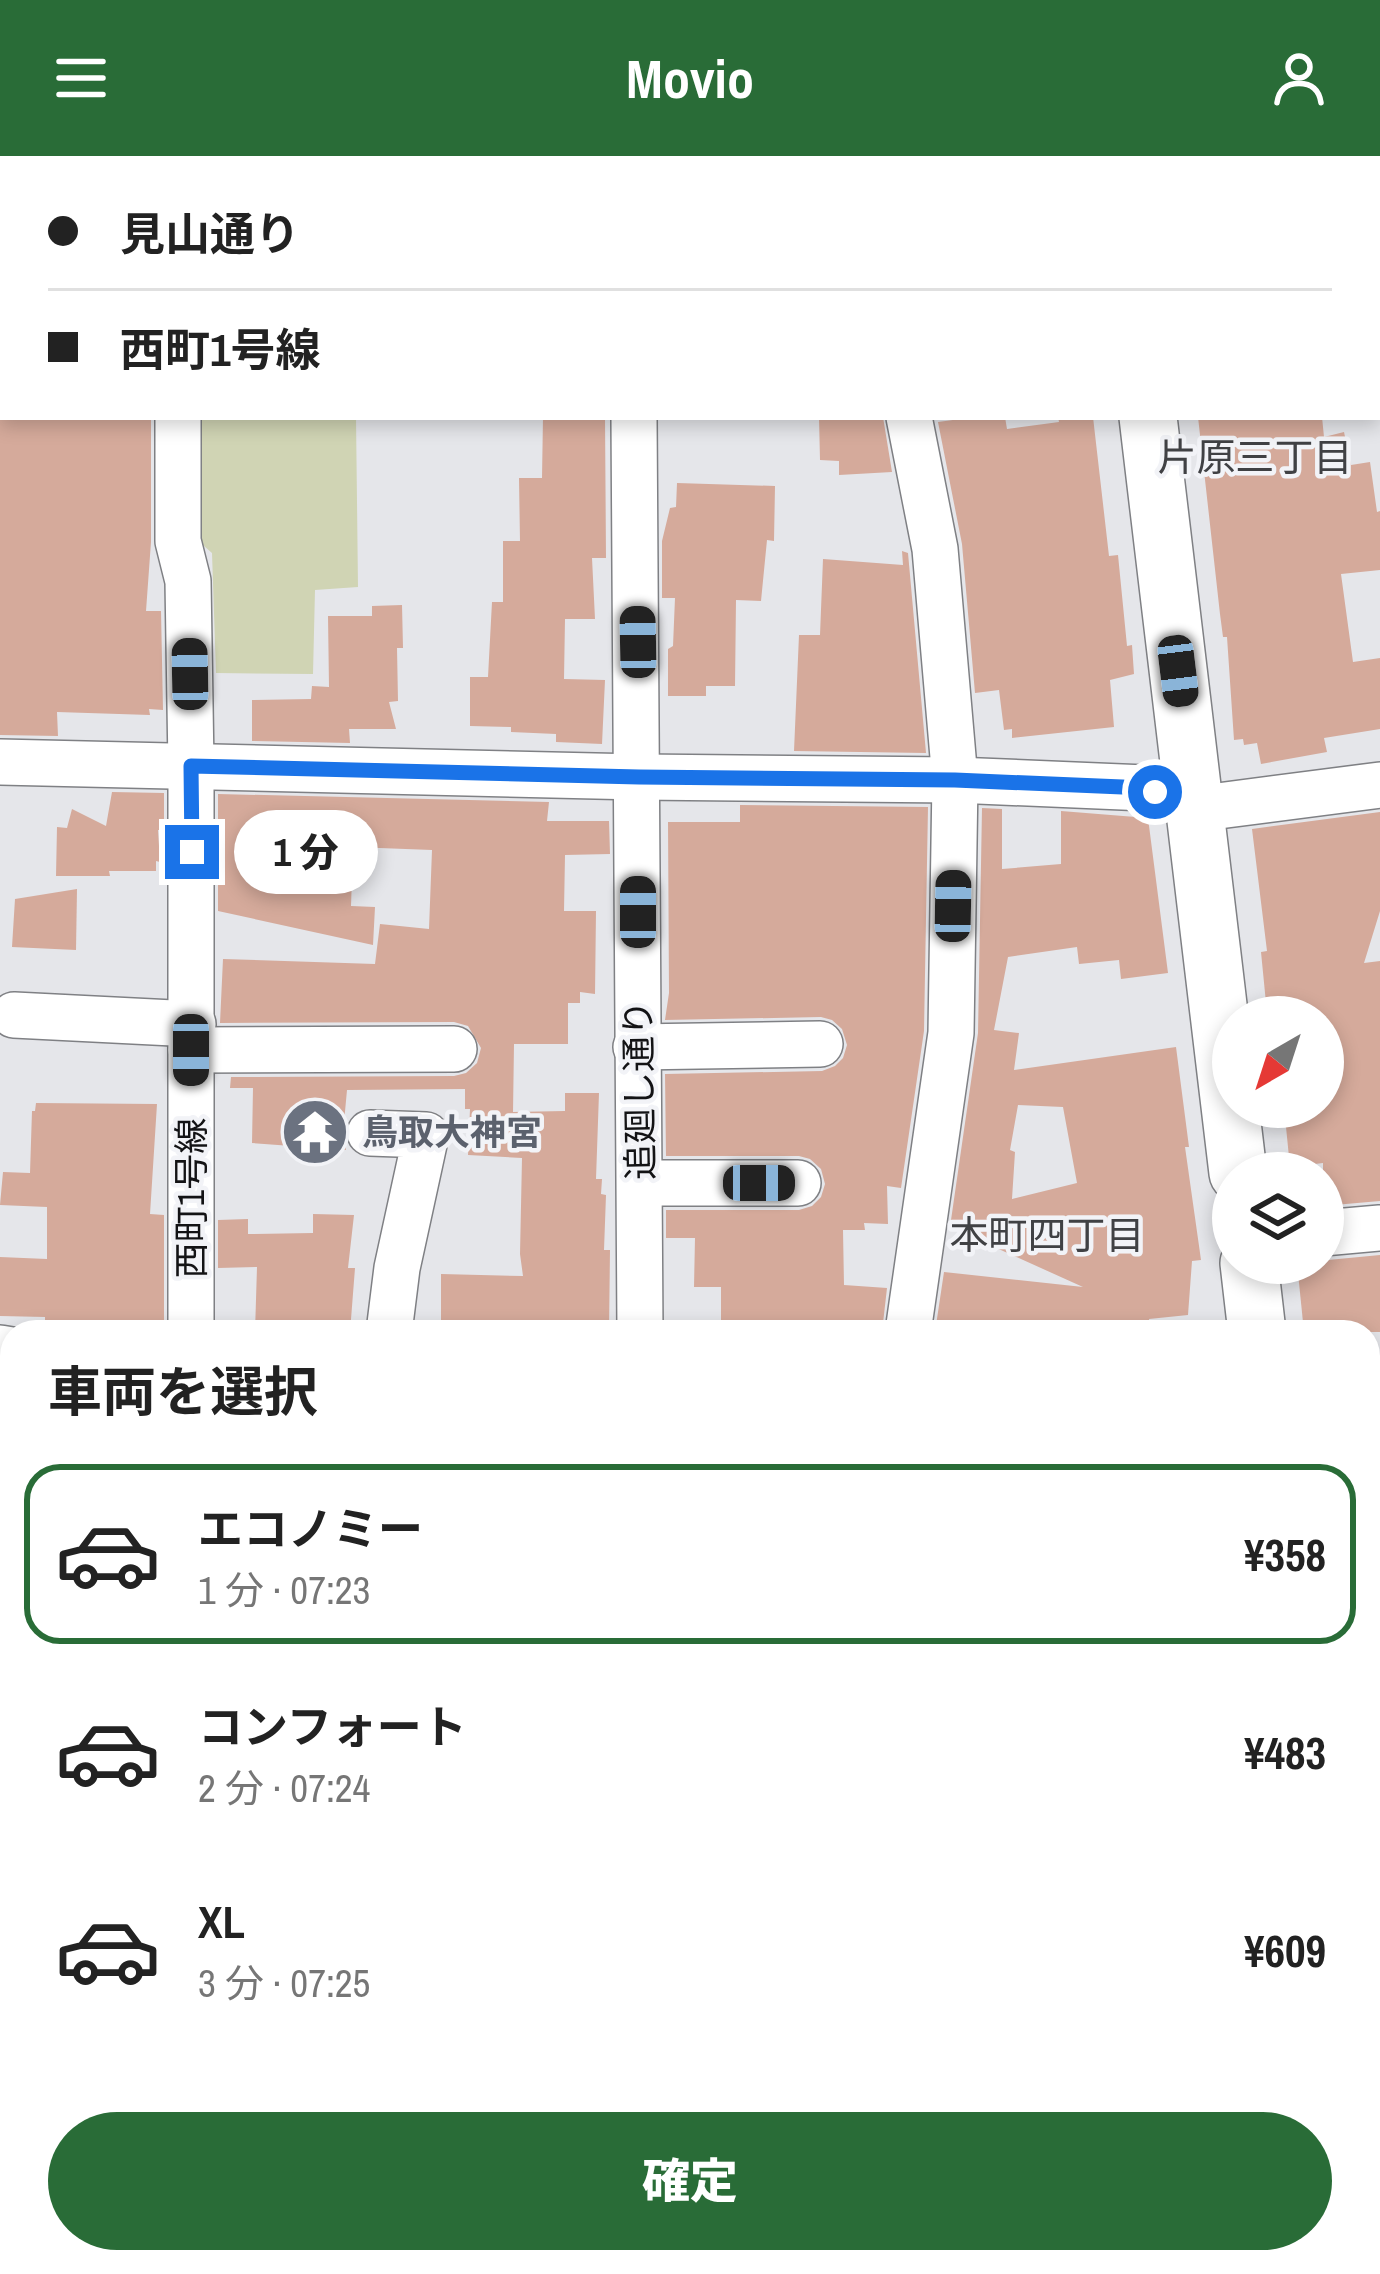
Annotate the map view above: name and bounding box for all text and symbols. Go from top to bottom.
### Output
text: Movio [626,42,754,115]
icon: menu [48,45,114,111]
icon: person [1266,45,1332,111]
text: 見山通り [120,203,300,264]
text: 西町1号線 [120,319,321,380]
district label: 片原三丁目 [1157,431,1353,483]
car [619,606,657,678]
car [1156,633,1200,709]
car [171,638,209,710]
route start [1128,765,1182,819]
callout: 1 分 [234,810,378,894]
route end [165,825,219,879]
text: 1 分 [273,826,339,878]
car [934,870,972,942]
car [620,876,656,948]
north arrow [1212,996,1344,1128]
map controls [1212,996,1344,1284]
street label: 追廻し通り [613,1000,665,1180]
car [173,1014,209,1086]
temple icon: 鳥取大神宮 [280,1097,350,1167]
place label: 鳥取大神宮 [362,1108,542,1156]
street label: 西町1号線 [167,1118,215,1278]
button: layers [1212,1152,1344,1284]
car [723,1165,795,1201]
district label: 本町四丁目 [949,1209,1145,1261]
text: 車両を選択 [48,1355,318,1428]
text: エコノミー [198,1498,423,1559]
icon: car [54,1500,162,1608]
text: ¥358 [1244,1524,1326,1585]
text: 1 分 · 07:23 [198,1564,370,1616]
text: コンフォート [198,1696,467,1757]
icon: car [54,1698,162,1806]
text: ¥483 [1244,1722,1326,1783]
text: 2 分 · 07:24 [198,1762,370,1814]
text: XL [198,1891,245,1952]
icon: car [54,1896,162,2004]
text: ¥609 [1244,1920,1326,1981]
text: 3 分 · 07:25 [198,1957,370,2009]
button: 確定 [48,2112,1332,2250]

